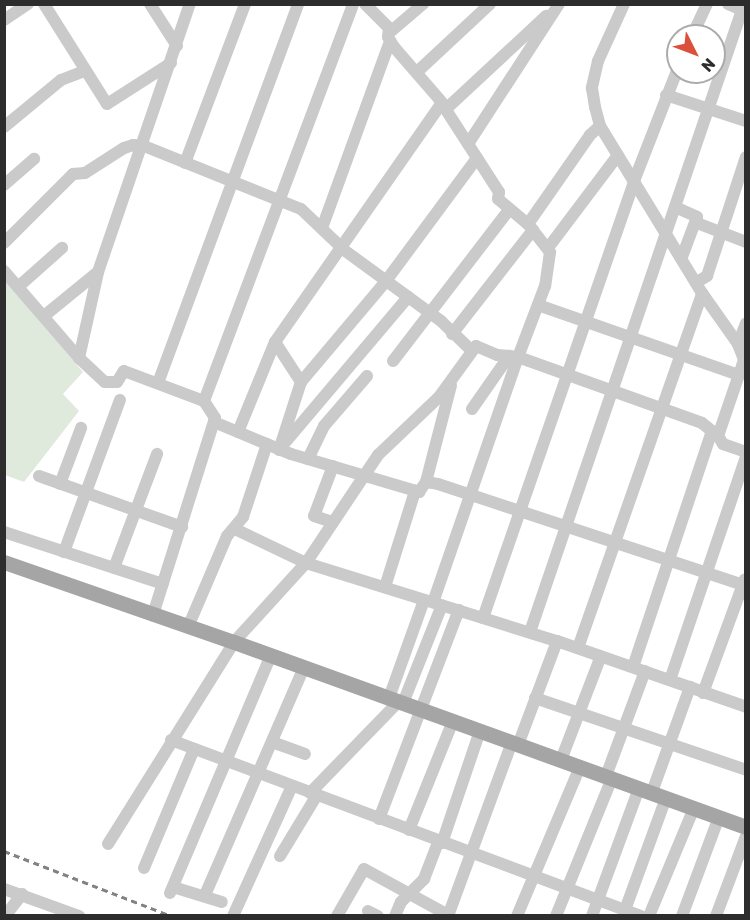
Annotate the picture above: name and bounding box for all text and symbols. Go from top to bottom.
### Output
north arrow [666,24,726,84]
text: N [697,54,719,76]

